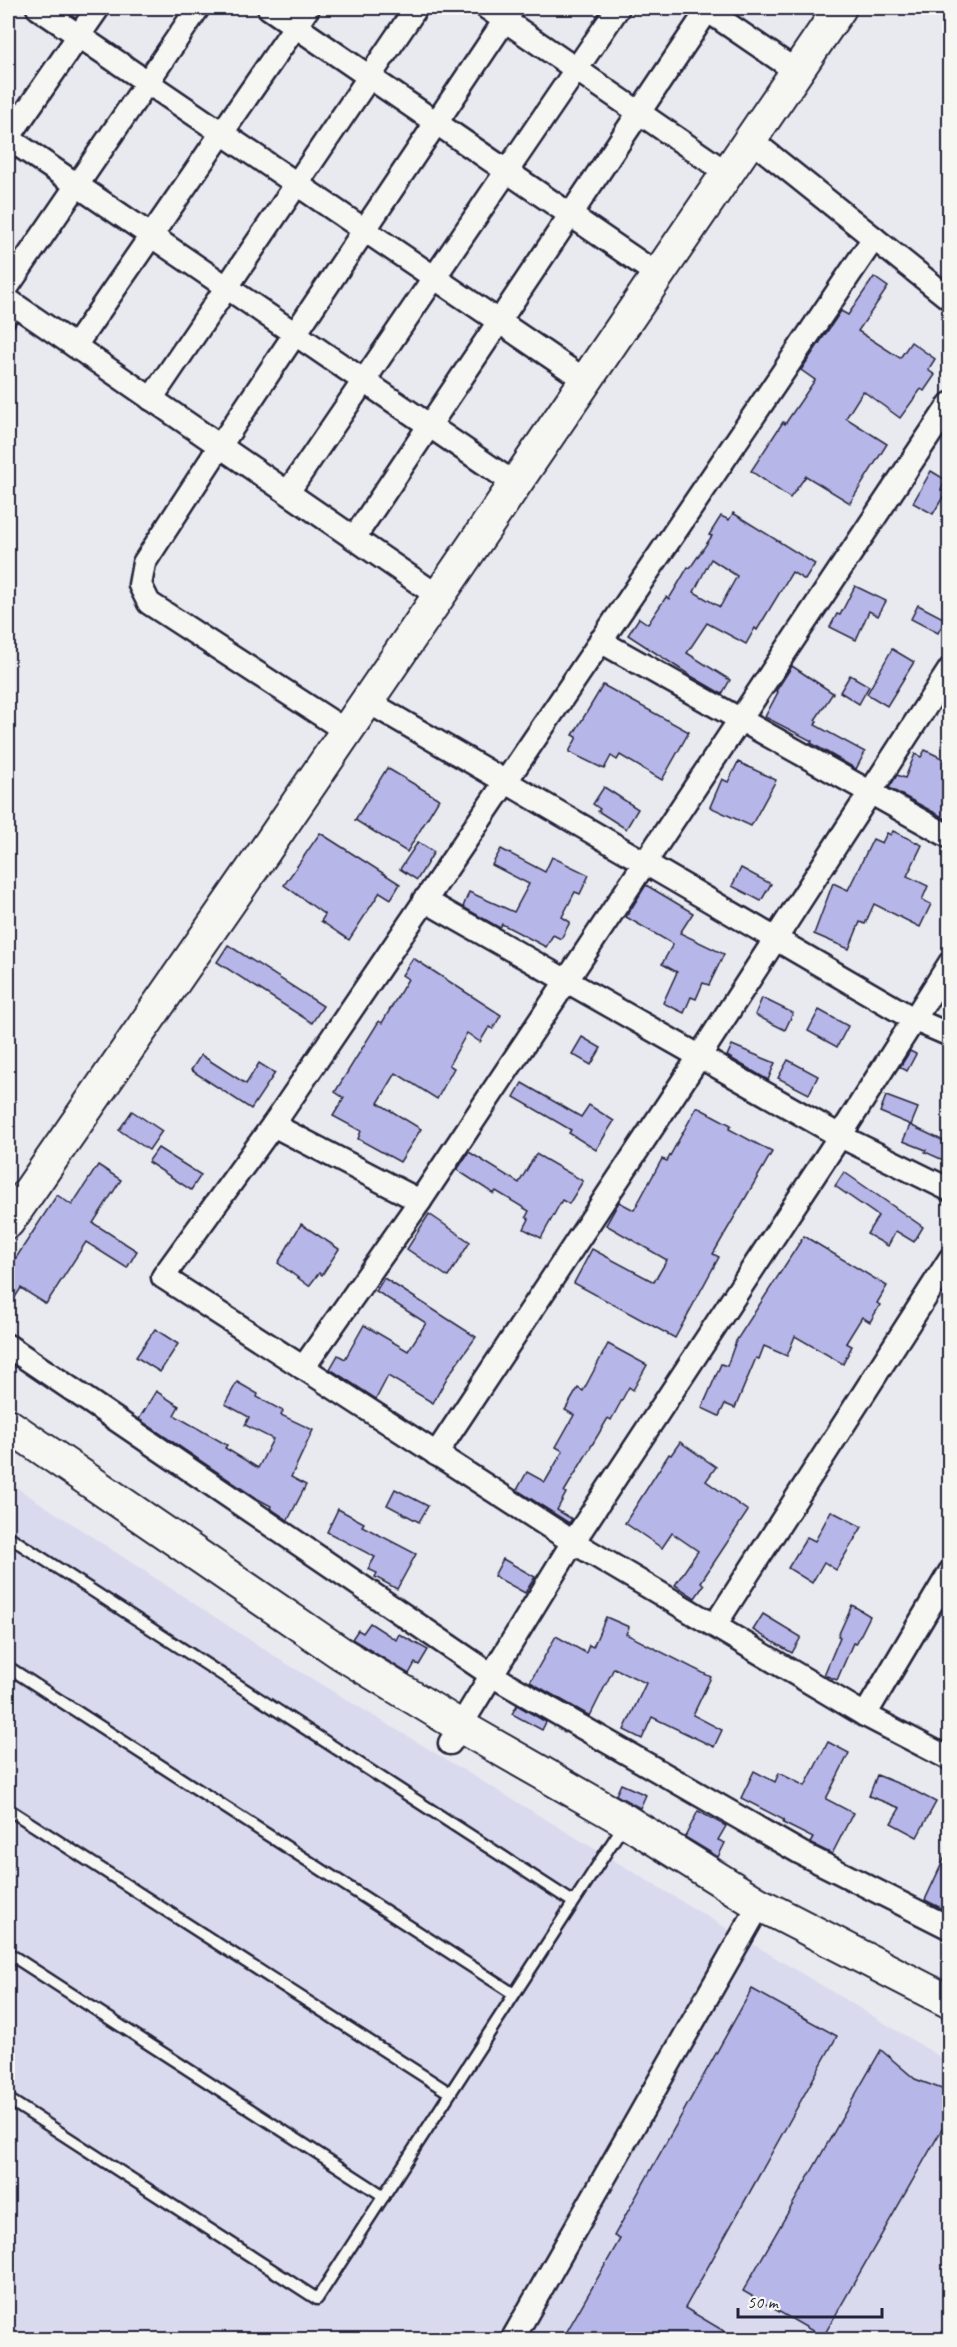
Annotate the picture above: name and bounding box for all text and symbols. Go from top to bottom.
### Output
scale bar [738,2281,882,2319]
text: 50 m [747,2291,780,2313]

